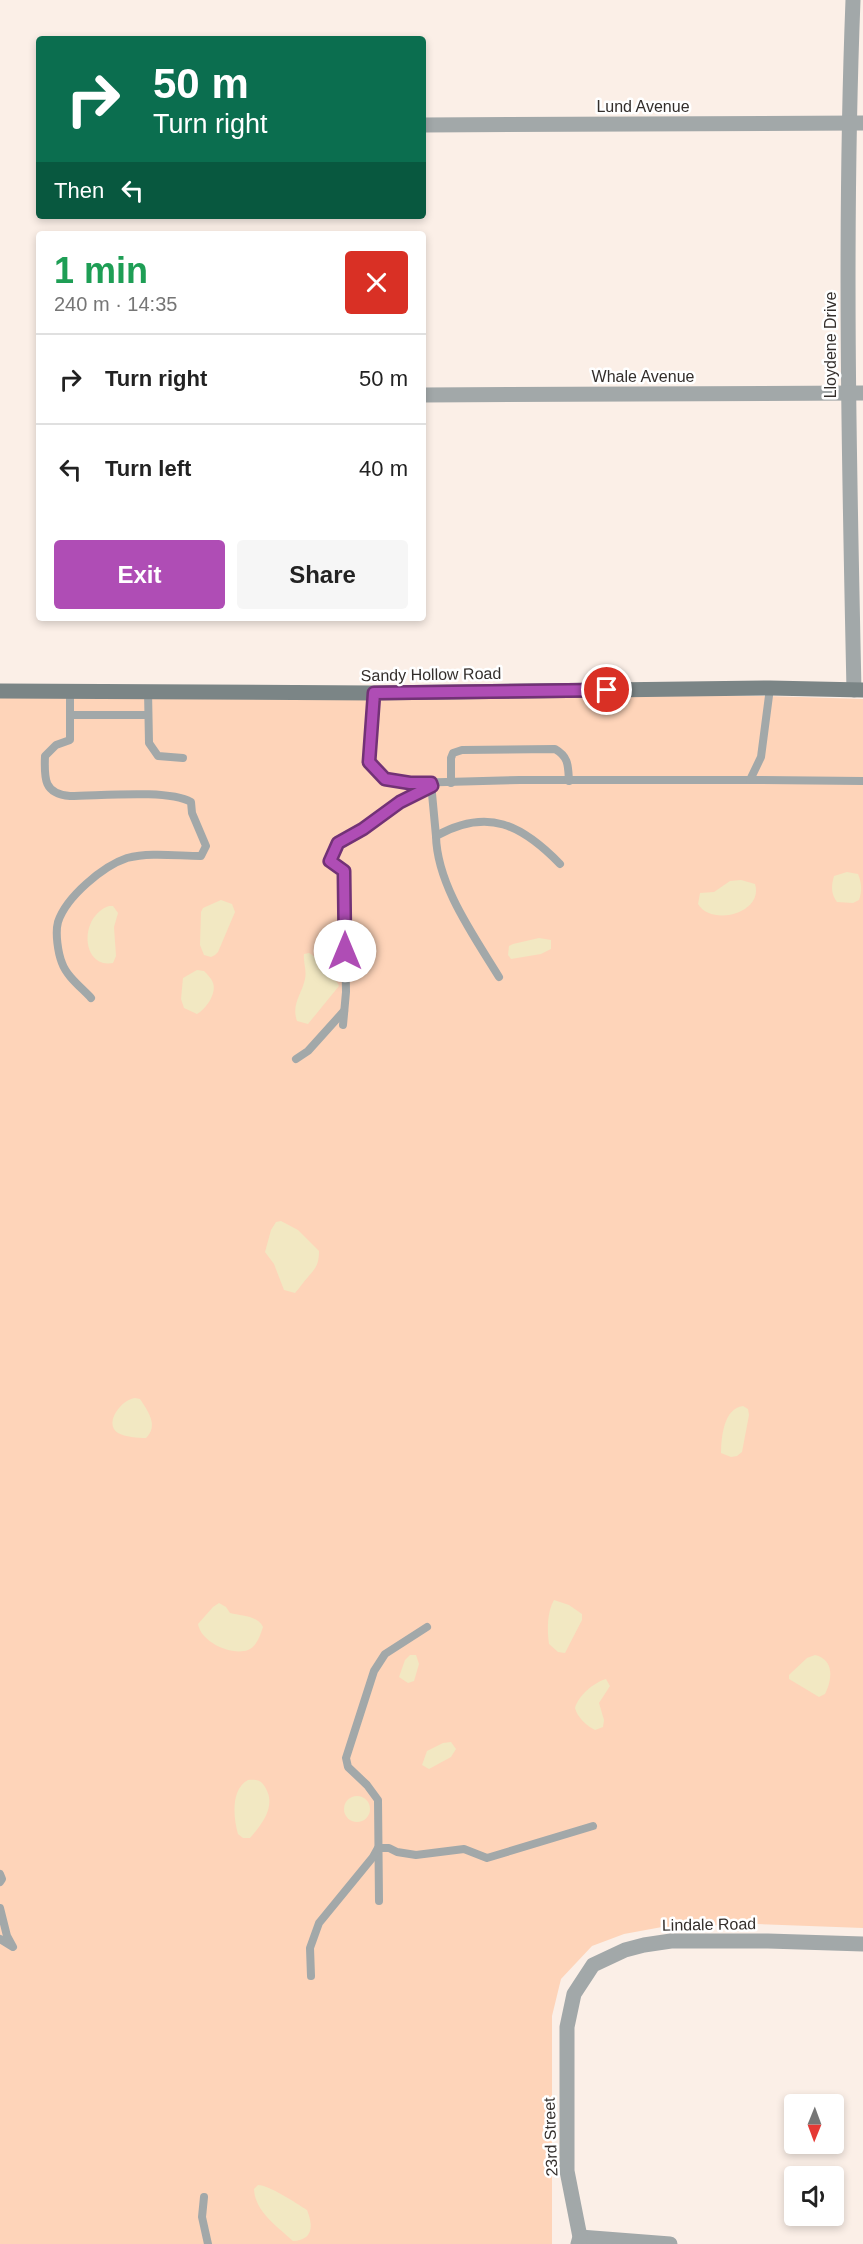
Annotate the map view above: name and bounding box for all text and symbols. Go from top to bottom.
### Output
icon: right [54,60,132,138]
text: 50 m [153,60,249,107]
street label: Lund Avenue [596,98,690,115]
text: Turn right [153,109,268,139]
icon: left [116,174,149,207]
text: Then [54,178,104,203]
text: 1 min [54,250,148,291]
button: close [345,251,408,314]
street label: Lloydene Drive [822,292,839,398]
text: 240 m · 14:35 [54,293,177,315]
icon: right [54,363,87,396]
text: Turn right [105,366,207,391]
text: 50 m [359,366,408,391]
street label: Whale Avenue [592,368,695,385]
icon: left [54,453,87,486]
text: Turn left [105,456,191,481]
text: 40 m [359,456,408,481]
button: Exit [54,540,225,609]
button: Share [237,540,408,609]
pin [581,664,632,715]
street label: Sandy Hollow Road [361,665,501,684]
icon: arrive [590,673,623,706]
position arrow [313,919,377,983]
street label: Lindale Road [662,1915,756,1934]
north arrow [784,2094,844,2154]
map controls [784,2094,844,2226]
street label: 23rd Street [541,2097,560,2177]
button: sound [784,2166,844,2226]

